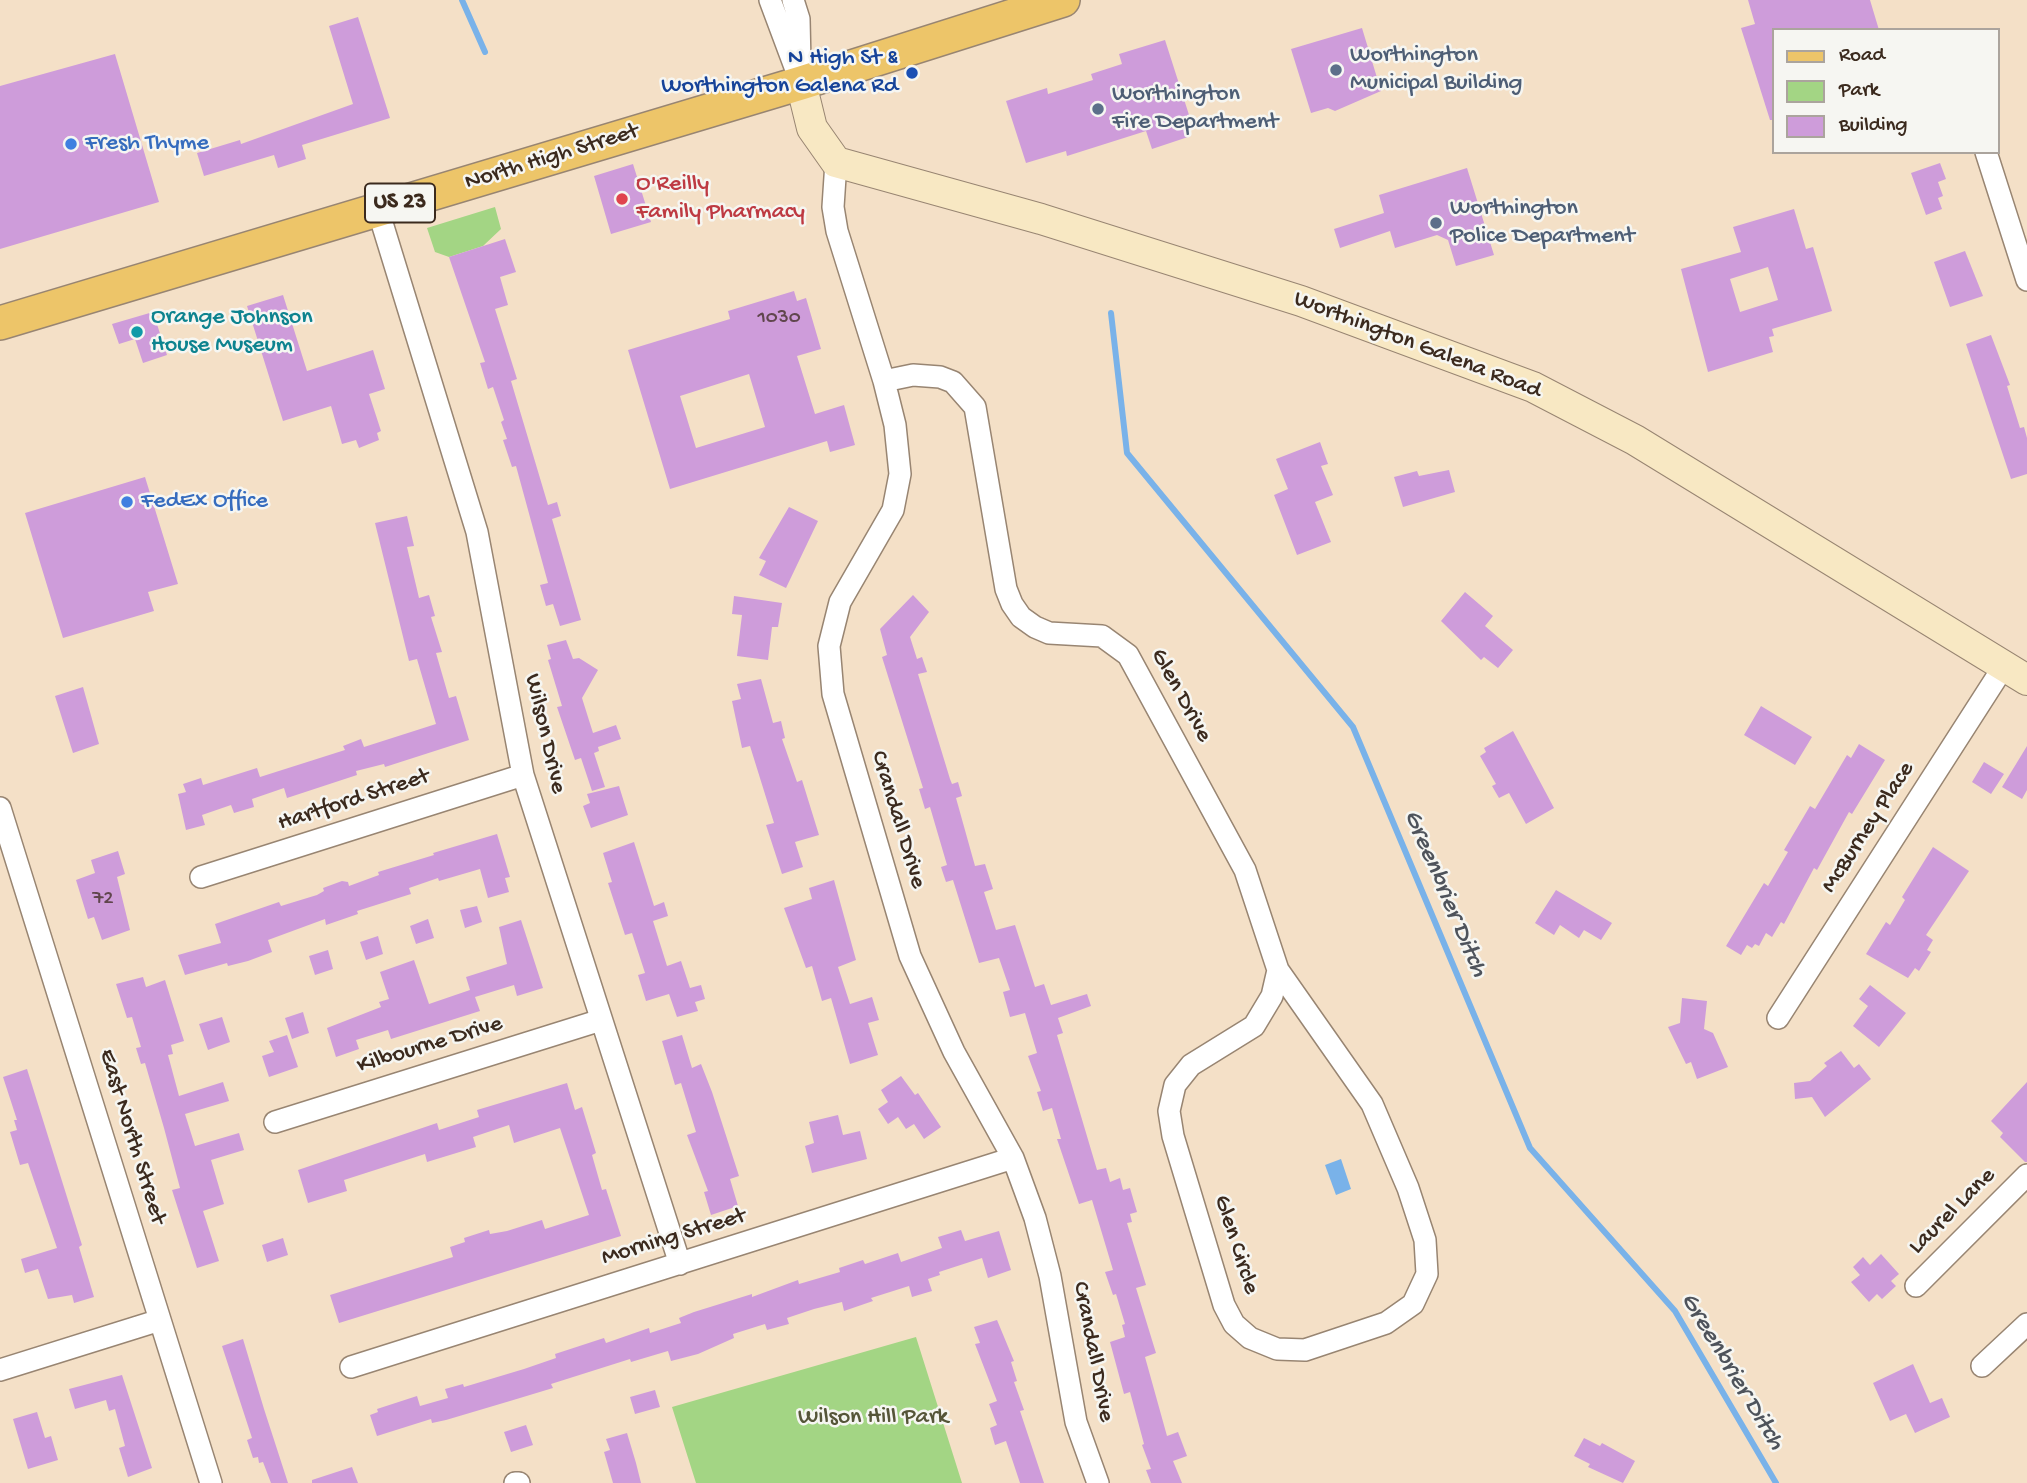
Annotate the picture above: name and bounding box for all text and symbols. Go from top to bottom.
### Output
legend [1772,28,1999,154]
place label: Worthington Municipal Building [1350,42,1522,98]
text: Road [1839,44,1885,69]
place label: N High St & Worthington Galena Rd [661,45,898,101]
marker: Worthington Municipal Building [1328,62,1344,78]
marker: N High St & Worthington Galena Rd [904,65,920,81]
text: Park [1839,79,1879,104]
place label: Worthington Fire Department [1112,81,1278,137]
marker: Worthington Fire Department [1090,101,1106,117]
text: Building [1839,114,1908,139]
street label: North High Street [462,118,642,198]
place label: Fresh Thyme [85,130,209,158]
marker: Fresh Thyme [63,136,79,152]
place label: O'Reilly Family Pharmacy [636,171,805,227]
road number: US 23 [365,184,435,222]
marker: O'Reilly Family Pharmacy [614,191,630,207]
place label: Worthington Police Department [1450,195,1634,251]
marker: Worthington Police Department [1428,215,1444,231]
street label: Worthington Galena Road [1289,286,1545,406]
place label: Orange Johnson House Museum [151,304,313,360]
house number: 1030 [757,306,801,332]
marker: Orange Johnson House Museum [129,324,145,340]
place label: FedEx Office [141,488,268,516]
marker: FedEx Office [119,494,135,510]
street label: Glen Drive [1143,644,1217,748]
street label: Wilson Drive [516,672,572,796]
street label: Crandall Drive [862,748,932,892]
street label: McBurney Place [1816,757,1922,899]
street label: Hartford Street [275,763,433,839]
water label: Greenbrier Ditch [1395,806,1493,982]
house number: 72 [92,887,114,913]
street label: Kilbourne Drive [354,1010,506,1082]
street label: East North Street [91,1046,171,1228]
street label: Laurel Lane [1904,1163,2002,1261]
street label: Glen Circle [1205,1192,1265,1298]
street label: Morning Street [599,1202,749,1274]
street label: Crandall Drive [1064,1279,1120,1425]
water label: Greenbrier Ditch [1672,1288,1790,1456]
park label: Wilson Hill Park [798,1404,948,1432]

